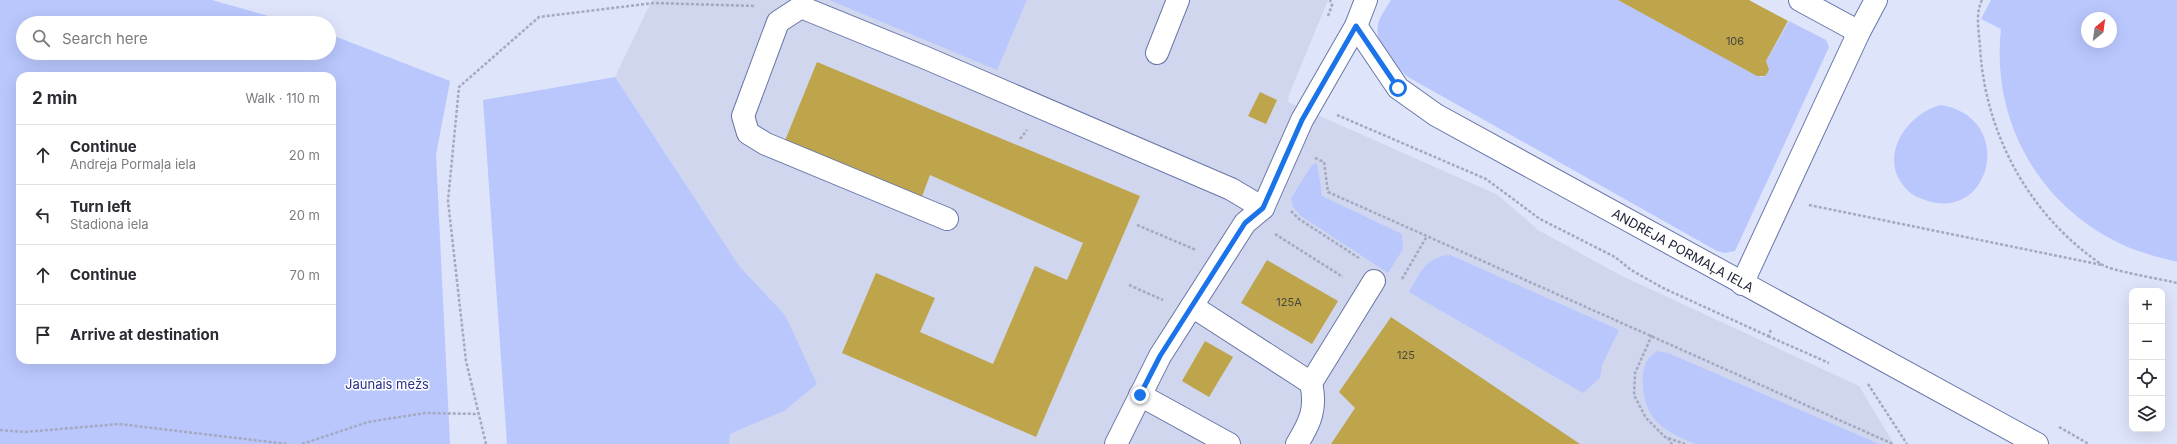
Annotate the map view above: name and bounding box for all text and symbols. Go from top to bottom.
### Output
north arrow [2081,12,2117,48]
search box [16,16,336,60]
icon: search [30,27,52,49]
text: Search here [62,29,148,48]
house number: 106 [1726,34,1744,48]
route start [1389,79,1407,97]
text: 2 min [32,88,77,108]
text: Walk · 110 m [245,90,320,106]
text: Continue [70,137,137,156]
icon: ahead [32,144,54,166]
text: 20 m [289,147,320,163]
text: Andreja Pormaļa iela [70,156,196,172]
text: Turn left [70,197,131,216]
icon: left [32,204,54,226]
street label: ANDREJA PORMAĻA IELA [1609,205,1757,295]
text: 20 m [289,207,320,223]
text: Stadiona iela [70,216,149,232]
icon: ahead [32,264,54,286]
text: Continue [70,265,137,284]
text: 70 m [290,267,320,283]
map controls [2129,288,2165,432]
button: + [2129,288,2165,324]
house number: 125A [1276,295,1302,309]
icon: arrive [32,324,54,346]
button: − [2129,324,2165,360]
text: Arrive at destination [70,325,219,344]
house number: 125 [1397,348,1415,362]
button: locate [2129,360,2165,396]
park label: Jaunais mežs [345,376,429,392]
route end [1131,386,1149,404]
button: layers [2129,396,2165,432]

